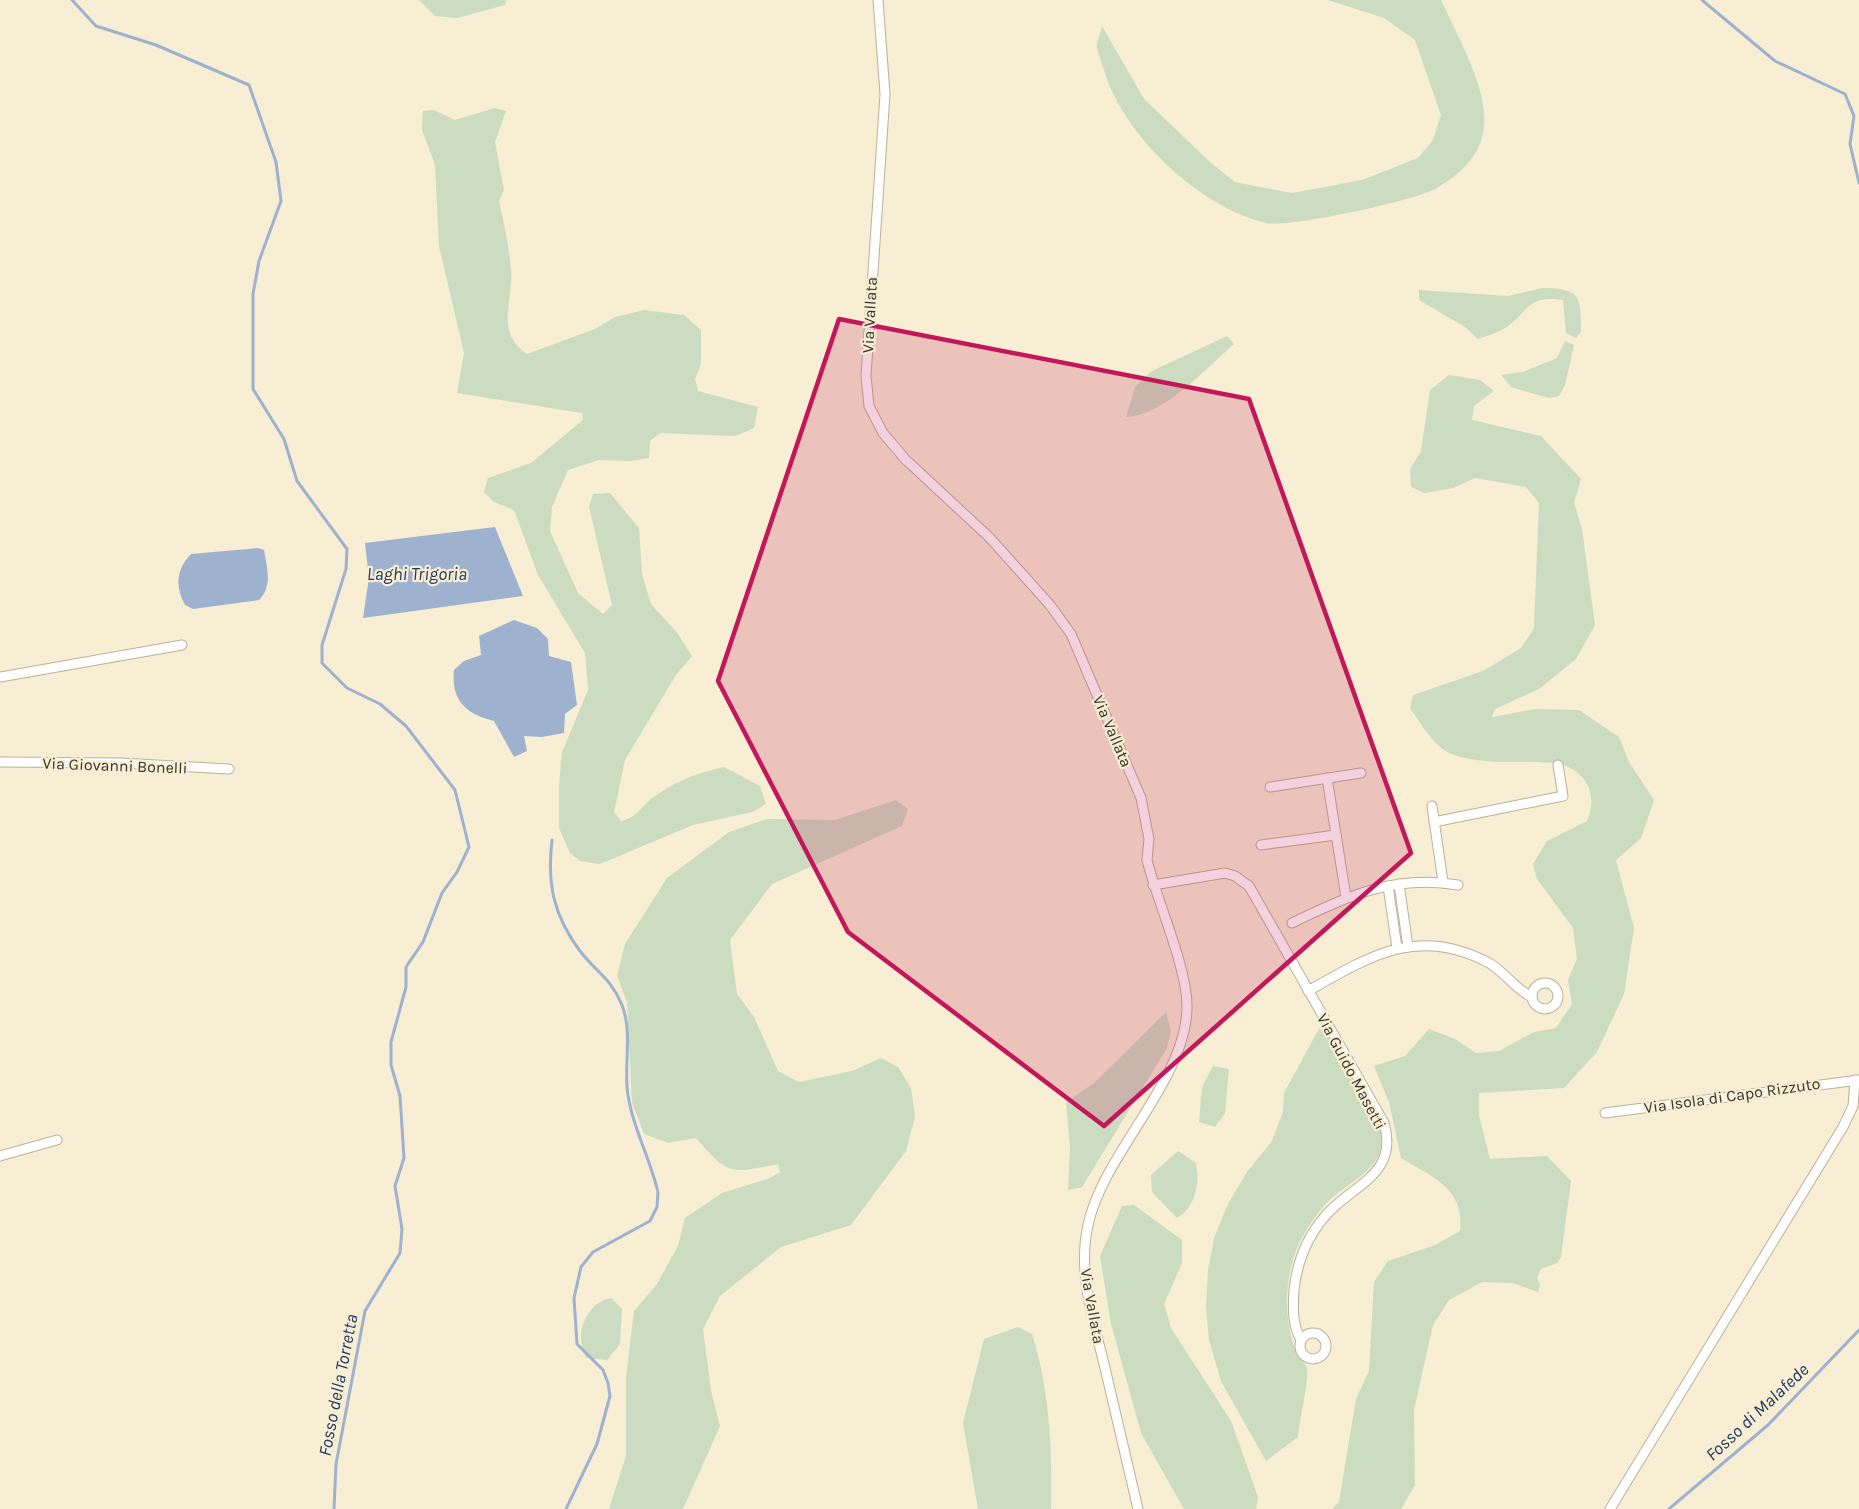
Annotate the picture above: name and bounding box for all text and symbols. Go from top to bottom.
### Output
street label: Via Vallata [858,276,881,354]
water label: Laghi Trigoria [367,563,467,585]
street label: Via Vallata [1089,692,1136,770]
street label: Via Giovanni Bonelli [42,753,188,778]
street label: Via Guido Masetti [1313,1010,1390,1133]
street label: Via Isola di Capo Rizzuto [1643,1074,1821,1117]
street label: Via Vallata [1077,1267,1108,1345]
water label: Fosso della Torretta [313,1312,363,1458]
water label: Fosso di Malafede [1701,1359,1813,1465]

